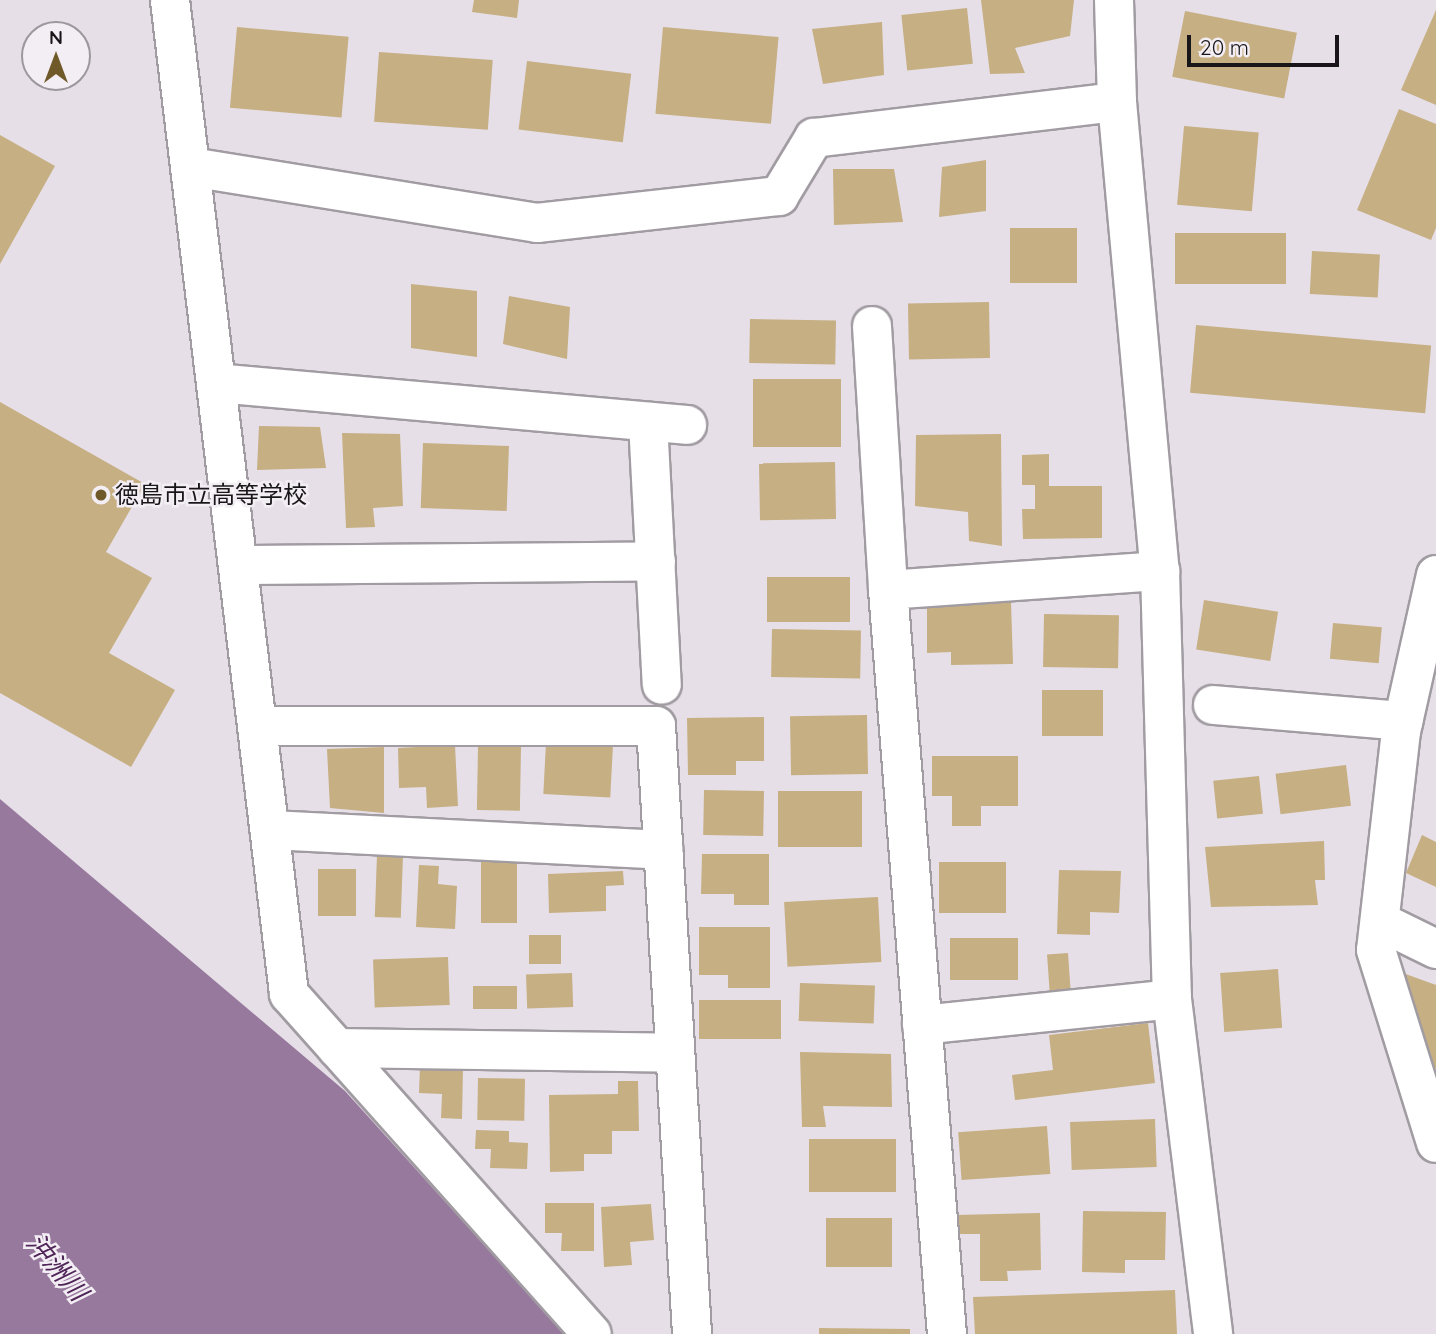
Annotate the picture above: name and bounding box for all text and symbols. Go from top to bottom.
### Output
north arrow [21,21,91,91]
scale bar [1191,21,1343,65]
text: N [49,25,63,49]
text: 20 m [1200,34,1249,60]
place label: 徳島市立高等学校 [115,481,307,509]
marker: 徳島市立高等学校 [93,487,109,503]
water label: 沖洲川 [20,1227,94,1307]

